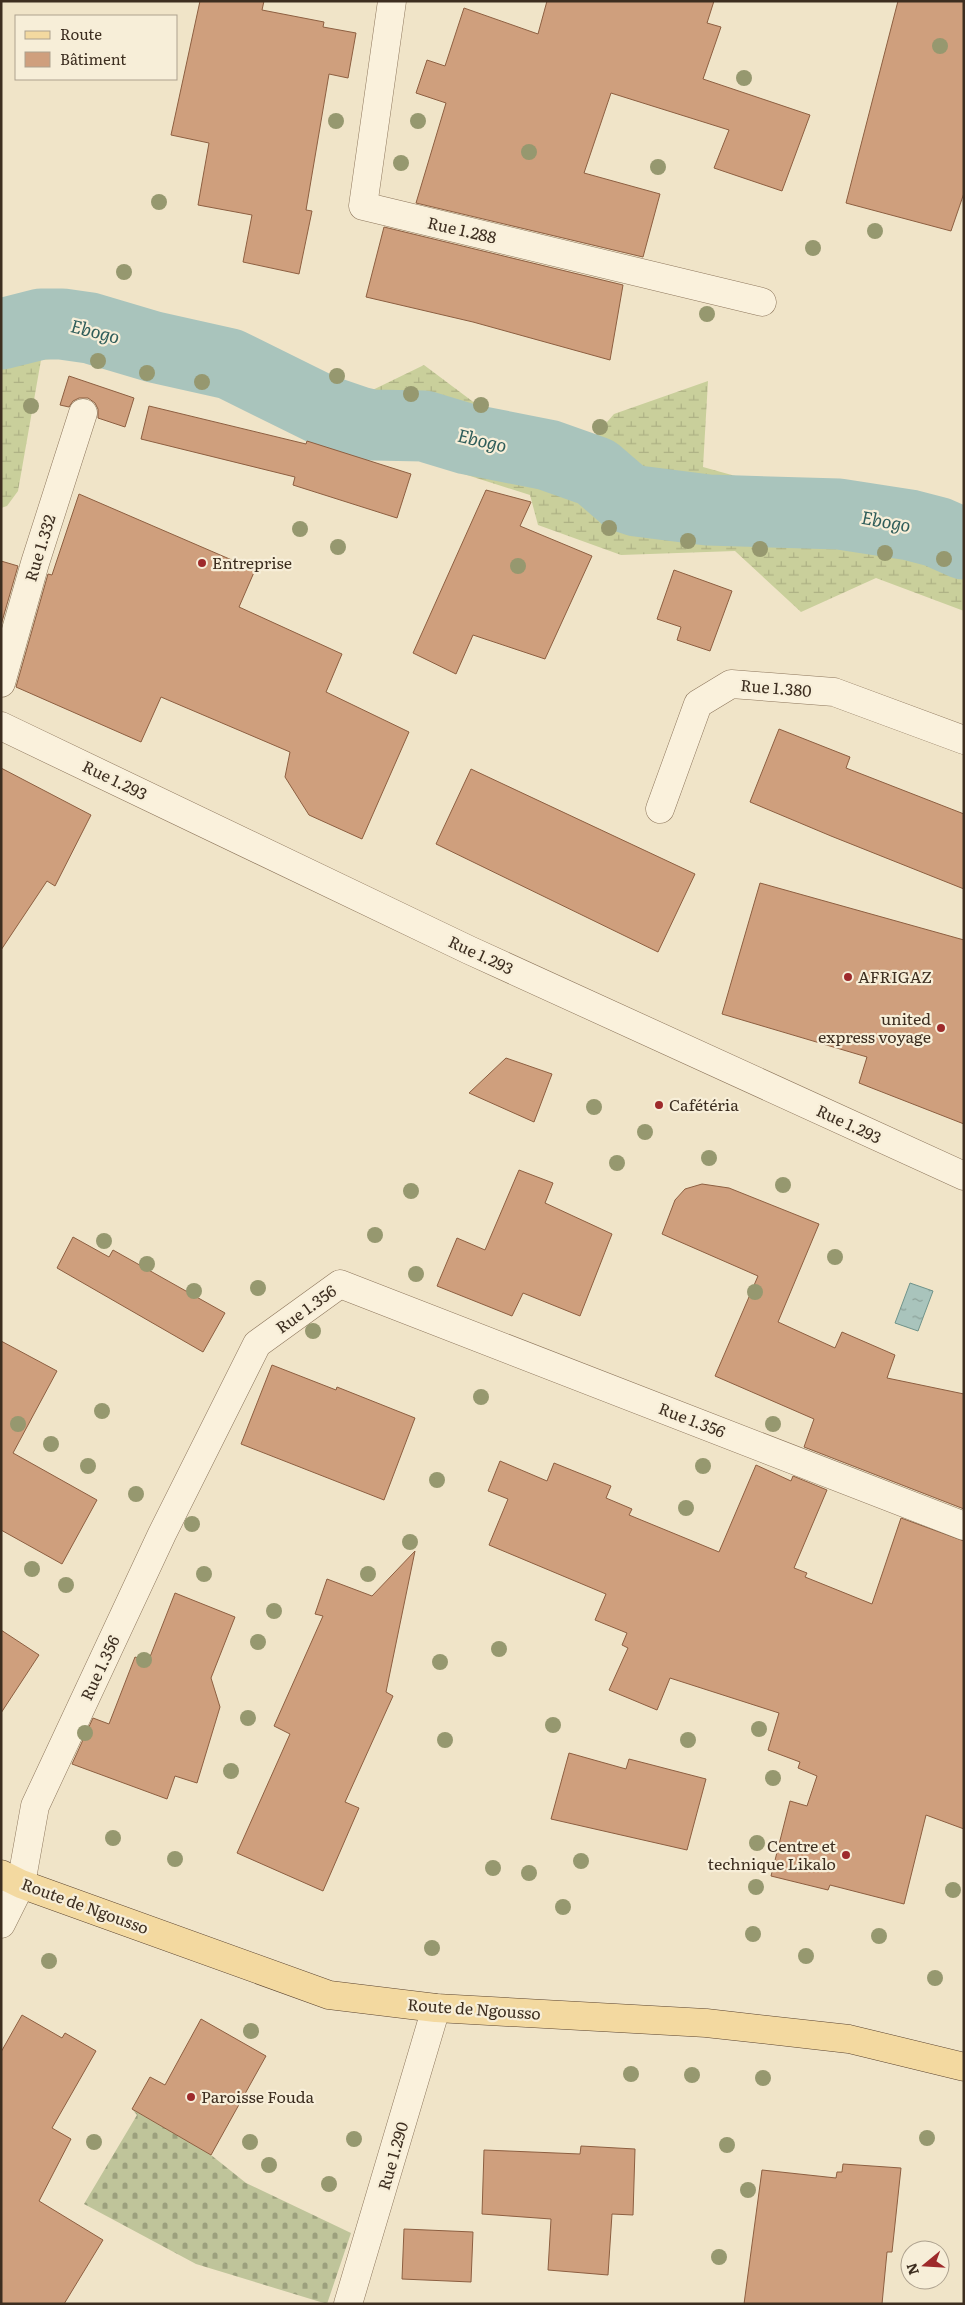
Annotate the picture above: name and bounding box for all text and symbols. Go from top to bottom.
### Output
legend [15,15,178,80]
text: Route [60,22,102,45]
text: Bâtiment [60,47,126,70]
street label: Rue 1.288 [425,209,499,249]
water label: Ebogo [68,311,123,350]
water label: Ebogo [455,421,510,458]
water label: Ebogo [859,503,913,538]
street label: Rue 1.332 [17,511,61,584]
place label: Entreprise [212,550,292,574]
marker: Entreprise [196,557,208,569]
street label: Rue 1.380 [740,672,813,702]
street label: Rue 1.293 [79,753,152,805]
street label: Rue 1.293 [445,929,518,980]
place label: AFRIGAZ [858,964,932,988]
marker: AFRIGAZ [842,971,854,983]
place label: united express voyage [818,1006,931,1048]
marker: united express voyage [935,1022,947,1034]
place label: Cafétéria [669,1092,739,1116]
street label: Rue 1.293 [813,1098,886,1149]
marker: Cafétéria [653,1099,665,1111]
street label: Rue 1.356 [270,1278,341,1338]
street label: Rue 1.356 [656,1395,730,1443]
street label: Rue 1.356 [73,1631,125,1704]
place label: Centre et technique Likalo [708,1833,837,1875]
marker: Centre et technique Likalo [840,1849,852,1861]
street label: Route de Ngousso [18,1871,152,1939]
street label: Route de Ngousso [407,1991,542,2025]
place label: Paroisse Fouda [201,2084,315,2108]
marker: Paroisse Fouda [185,2091,197,2103]
street label: Rue 1.290 [371,2119,413,2193]
north arrow [900,2240,950,2290]
text: N [900,2260,923,2278]

